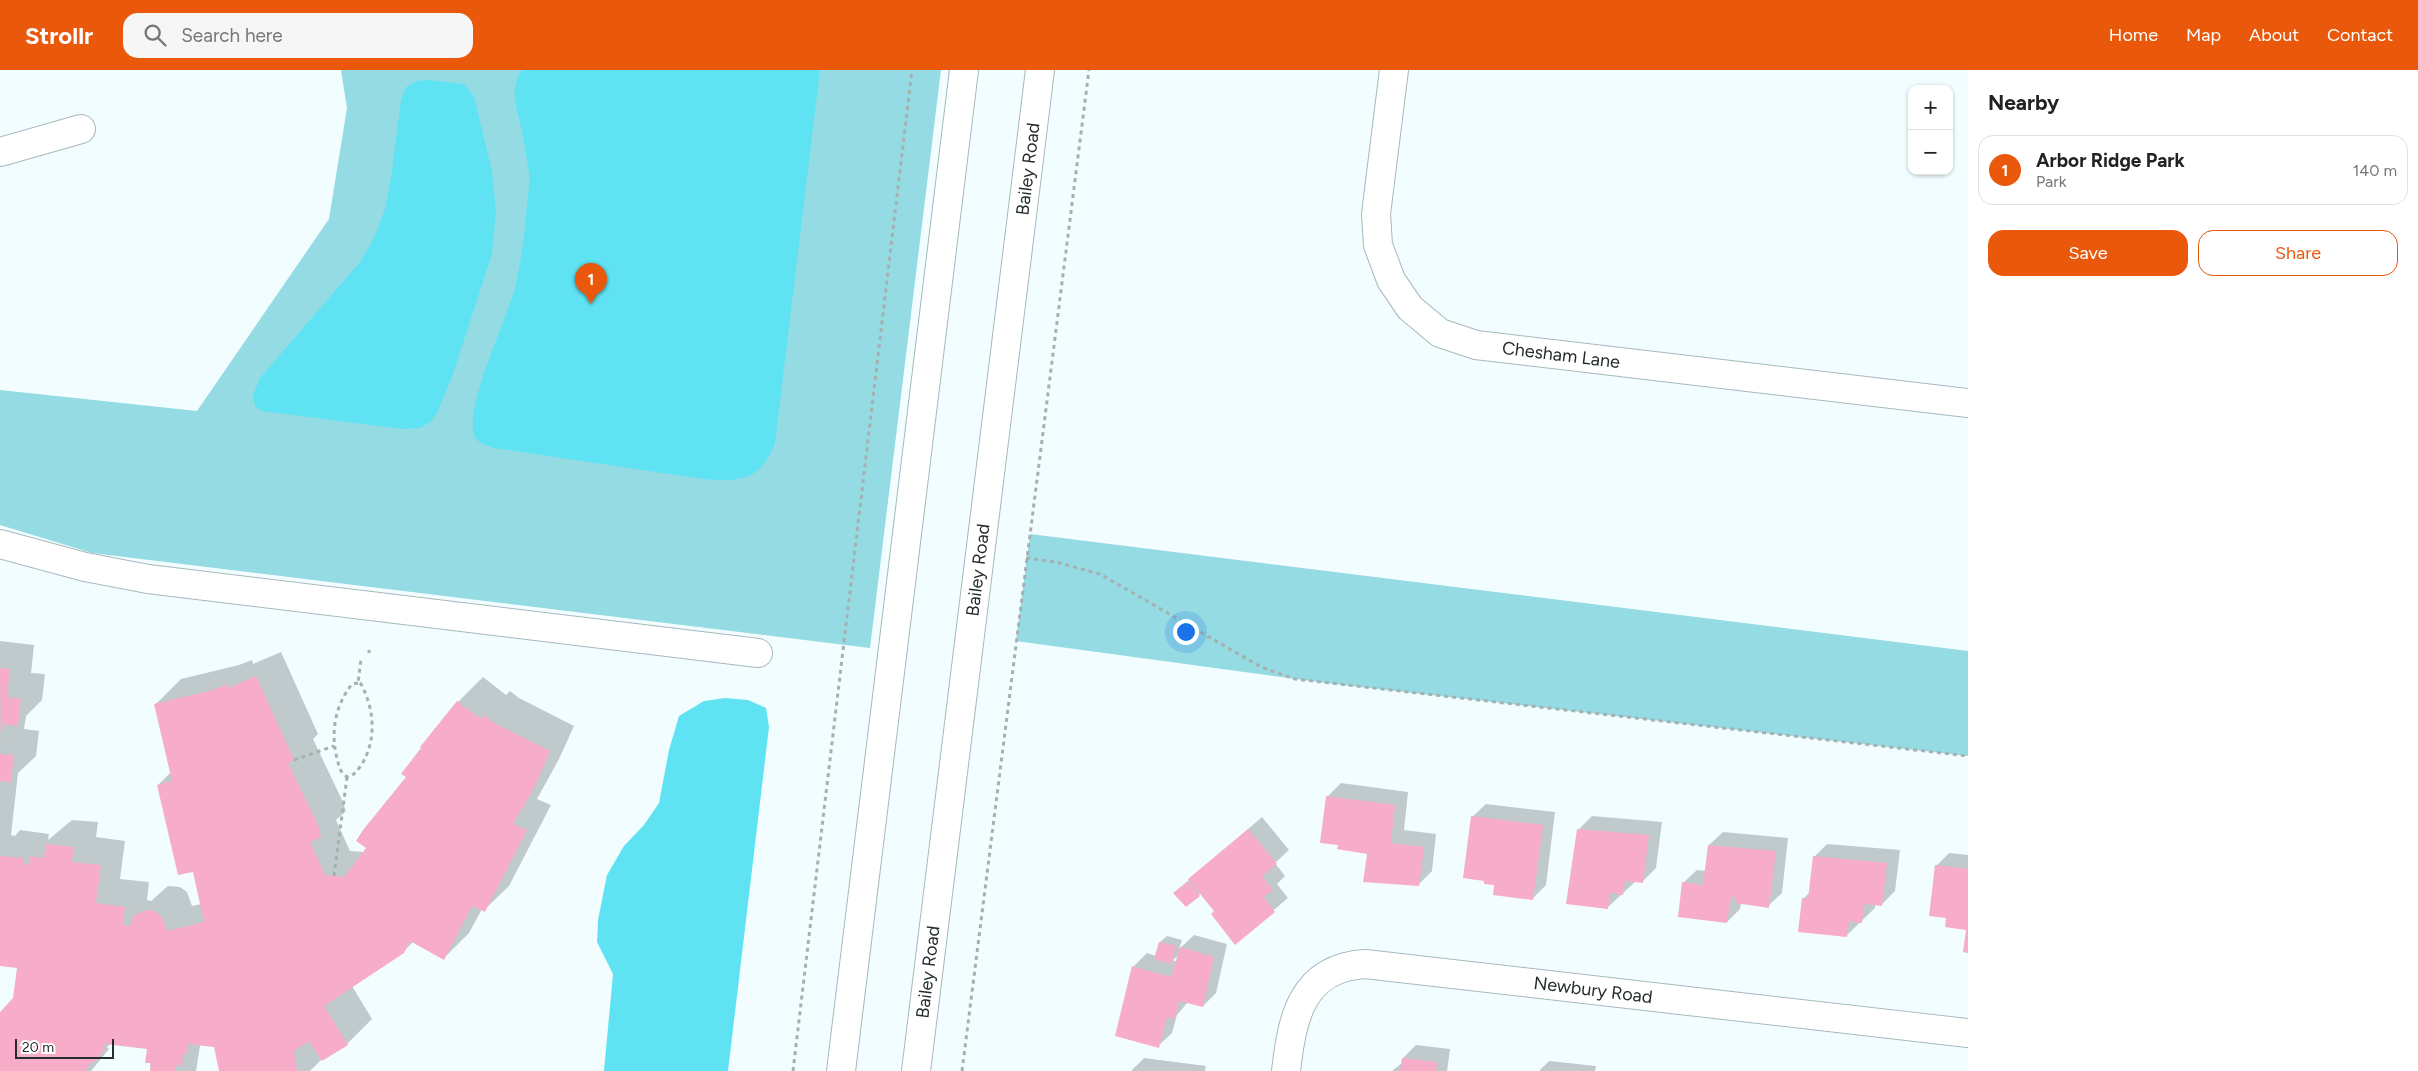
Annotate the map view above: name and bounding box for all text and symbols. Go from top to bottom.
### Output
search box [123,13,473,58]
text: Strollr [25,21,93,50]
icon: search [141,21,169,49]
text: Search here [181,24,283,47]
text: Home [2109,24,2158,46]
text: Map [2186,24,2221,46]
text: About [2249,24,2299,46]
text: Contact [2327,24,2393,46]
map controls [1908,85,1953,175]
button: + [1908,85,1953,130]
text: Nearby [1988,90,2059,115]
street label: Bailey Road [1011,121,1045,217]
button: − [1908,130,1953,175]
text: Arbor Ridge Park [2036,149,2185,172]
text: 1 [2002,161,2008,180]
text: 140 m [2353,161,2397,180]
text: Park [2036,172,2066,191]
button: Save [1988,230,2188,276]
button: Share [2198,230,2398,276]
pin: 1 [575,263,607,304]
street label: Chesham Lane [1501,337,1621,373]
street label: Bailey Road [961,522,995,618]
your location [1173,619,1199,645]
street label: Bailey Road [911,924,945,1020]
street label: Newbury Road [1532,972,1654,1008]
scale bar [15,1036,114,1059]
text: 20 m [22,1039,54,1056]

